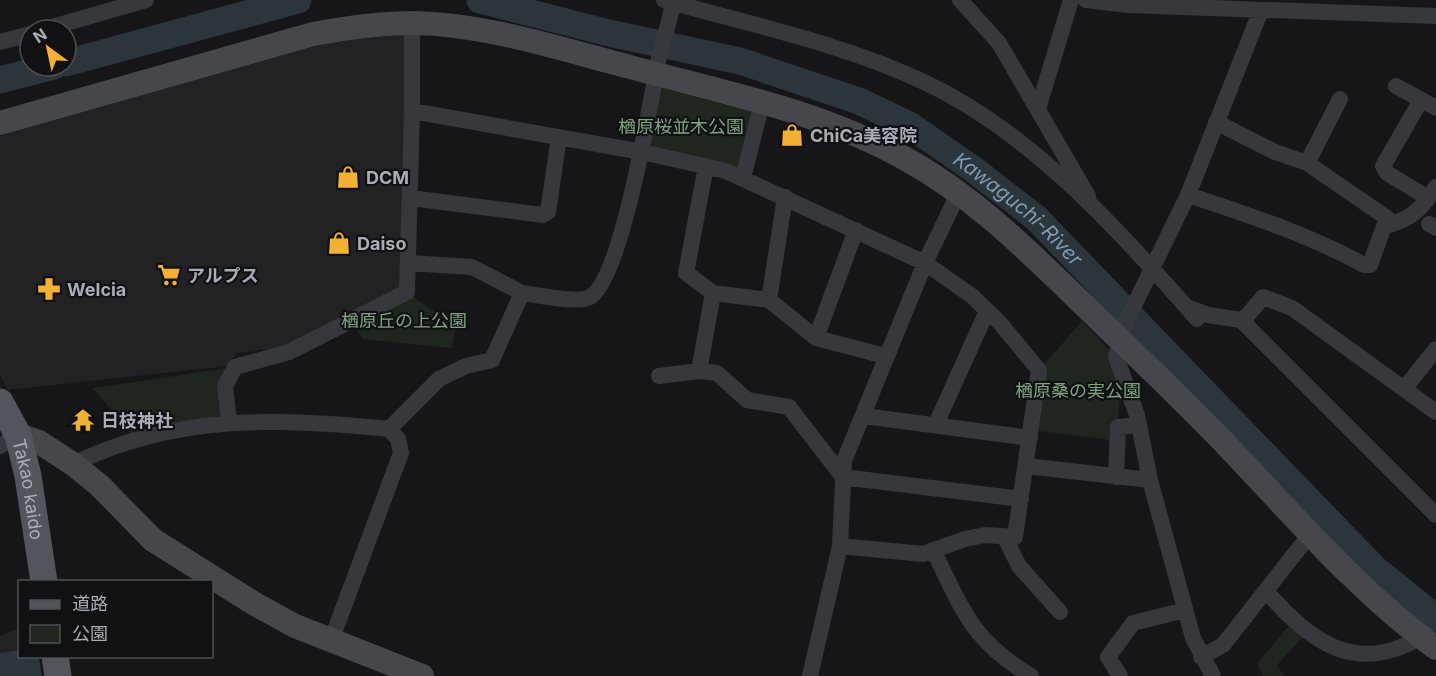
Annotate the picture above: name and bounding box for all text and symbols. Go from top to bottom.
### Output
north arrow [18,18,78,78]
text: N [29,24,50,47]
park label: 楢原桜並木公園 [618,116,744,137]
shop icon: ChiCa美容院 [779,122,805,148]
place label: ChiCa美容院 [810,125,917,146]
water label: Kawaguchi-River [949,147,1088,271]
shop icon: DCM [335,164,361,190]
place label: DCM [366,167,409,188]
shop icon: Daiso [326,230,352,256]
place label: Daiso [357,233,406,254]
supermarket icon: アルプス [156,262,182,288]
place label: アルプス [187,265,259,286]
pharmacy icon: Welcia [36,276,62,302]
place label: Welcia [67,279,126,300]
park label: 楢原丘の上公園 [341,310,467,331]
park label: 楢原桑の実公園 [1015,380,1141,401]
temple icon: 日枝神社 [70,407,96,433]
place label: 日枝神社 [101,410,173,431]
street label: Takao kaido [9,437,48,541]
legend [18,580,213,658]
text: 道路 [72,593,108,614]
text: 公園 [72,623,108,644]

